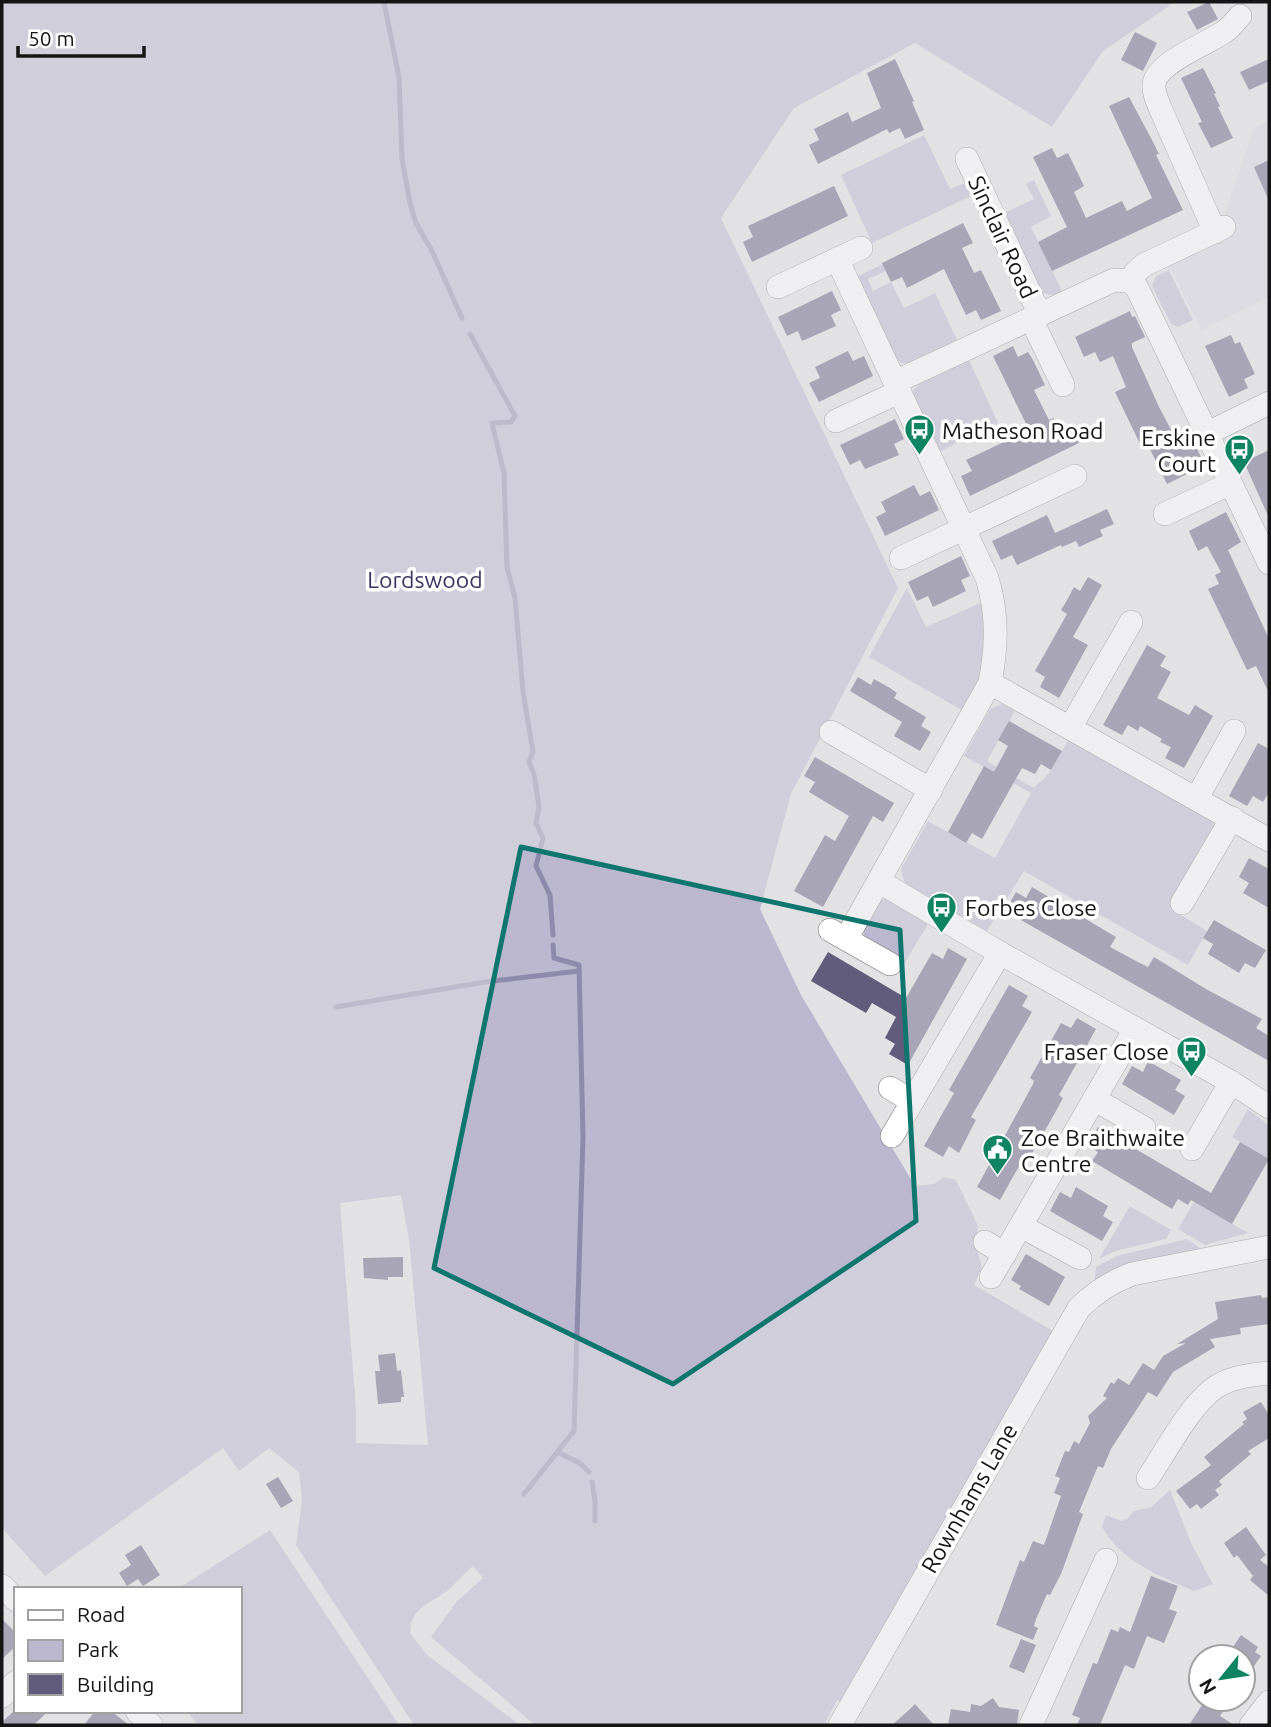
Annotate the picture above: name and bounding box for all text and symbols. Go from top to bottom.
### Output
scale bar [18,14,144,58]
text: 50 m [28,26,75,50]
street label: Sinclair Road [964,172,1042,302]
bus stop icon: Matheson Road [902,413,936,457]
place label: Matheson Road [942,418,1104,443]
place label: Erskine Court [1141,425,1216,476]
bus stop icon: Erskine Court [1222,433,1256,477]
park label: Lordswood [367,567,483,592]
bus stop icon: Forbes Close [925,890,959,934]
place label: Forbes Close [965,895,1097,920]
bus stop icon: Fraser Close [1175,1034,1209,1078]
place label: Fraser Close [1044,1039,1169,1064]
place label: Zoe Braithwaite Centre [1021,1125,1185,1176]
public building icon: Zoe Braithwaite Centre [981,1133,1015,1177]
street label: Rownhams Lane [916,1419,1022,1577]
legend [14,1587,242,1713]
text: Road [77,1602,125,1626]
text: Park [77,1637,119,1661]
north arrow [1187,1643,1257,1713]
text: Building [77,1672,154,1696]
text: N [1194,1675,1220,1698]

